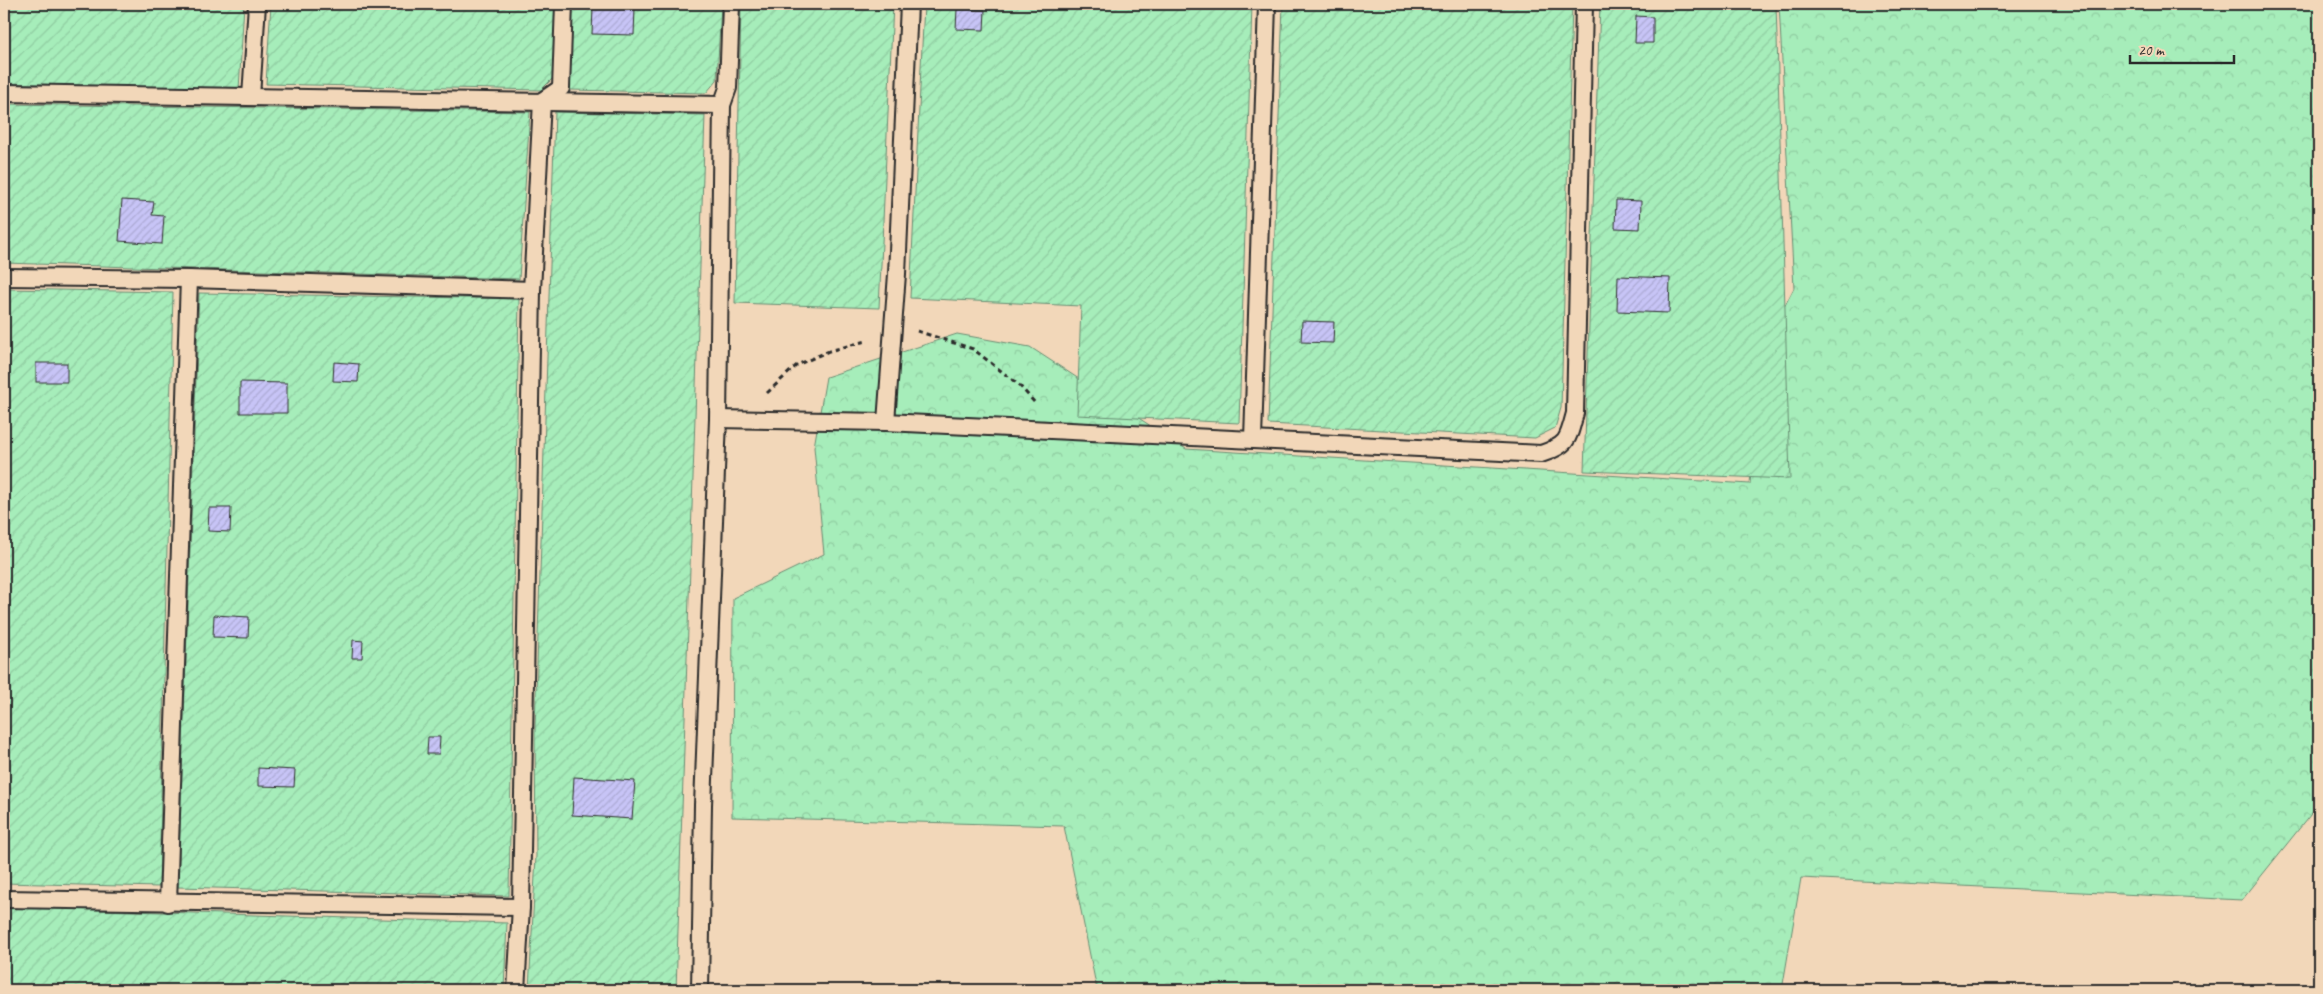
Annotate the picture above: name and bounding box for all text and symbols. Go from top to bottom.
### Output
scale bar [2130,32,2234,64]
text: 20 m [2138,41,2165,60]

